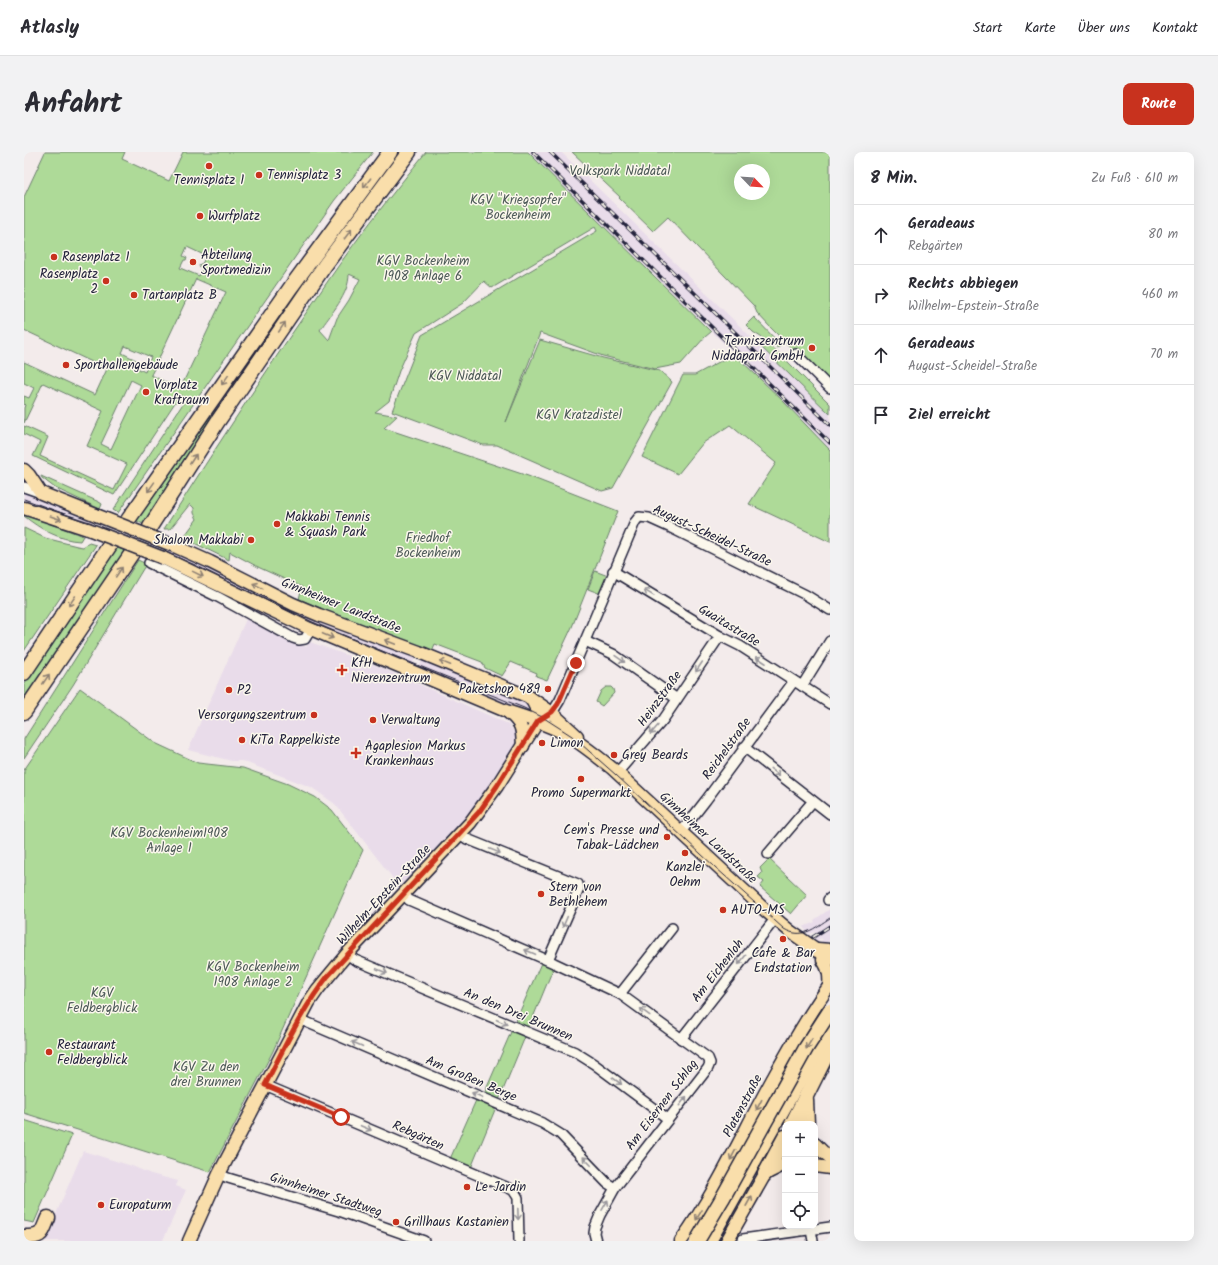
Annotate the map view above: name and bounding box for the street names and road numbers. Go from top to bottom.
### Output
street label: August-Scheidel-Straße [649,499,775,573]
street label: Ginnheimer Landstraße [278,572,404,640]
street label: Guaitastraße [694,599,764,653]
street label: Heinzstraße [632,667,688,731]
street label: Reichelstraße [697,713,757,785]
street label: Ginnheimer Landstraße [654,787,762,889]
street label: Wilhelm-Epstein-Straße [332,840,436,950]
street label: Am Eichenloh [686,935,750,1007]
street label: An den Drei Brunnen [460,983,576,1048]
street label: Am Großen Berge [422,1050,520,1108]
street label: Am Eisernen Schlag [621,1055,703,1155]
street label: Platenstraße [718,1071,768,1141]
street label: Rebgärten [389,1115,447,1157]
street label: Ginnheimer Stadtweg [267,1167,385,1223]

